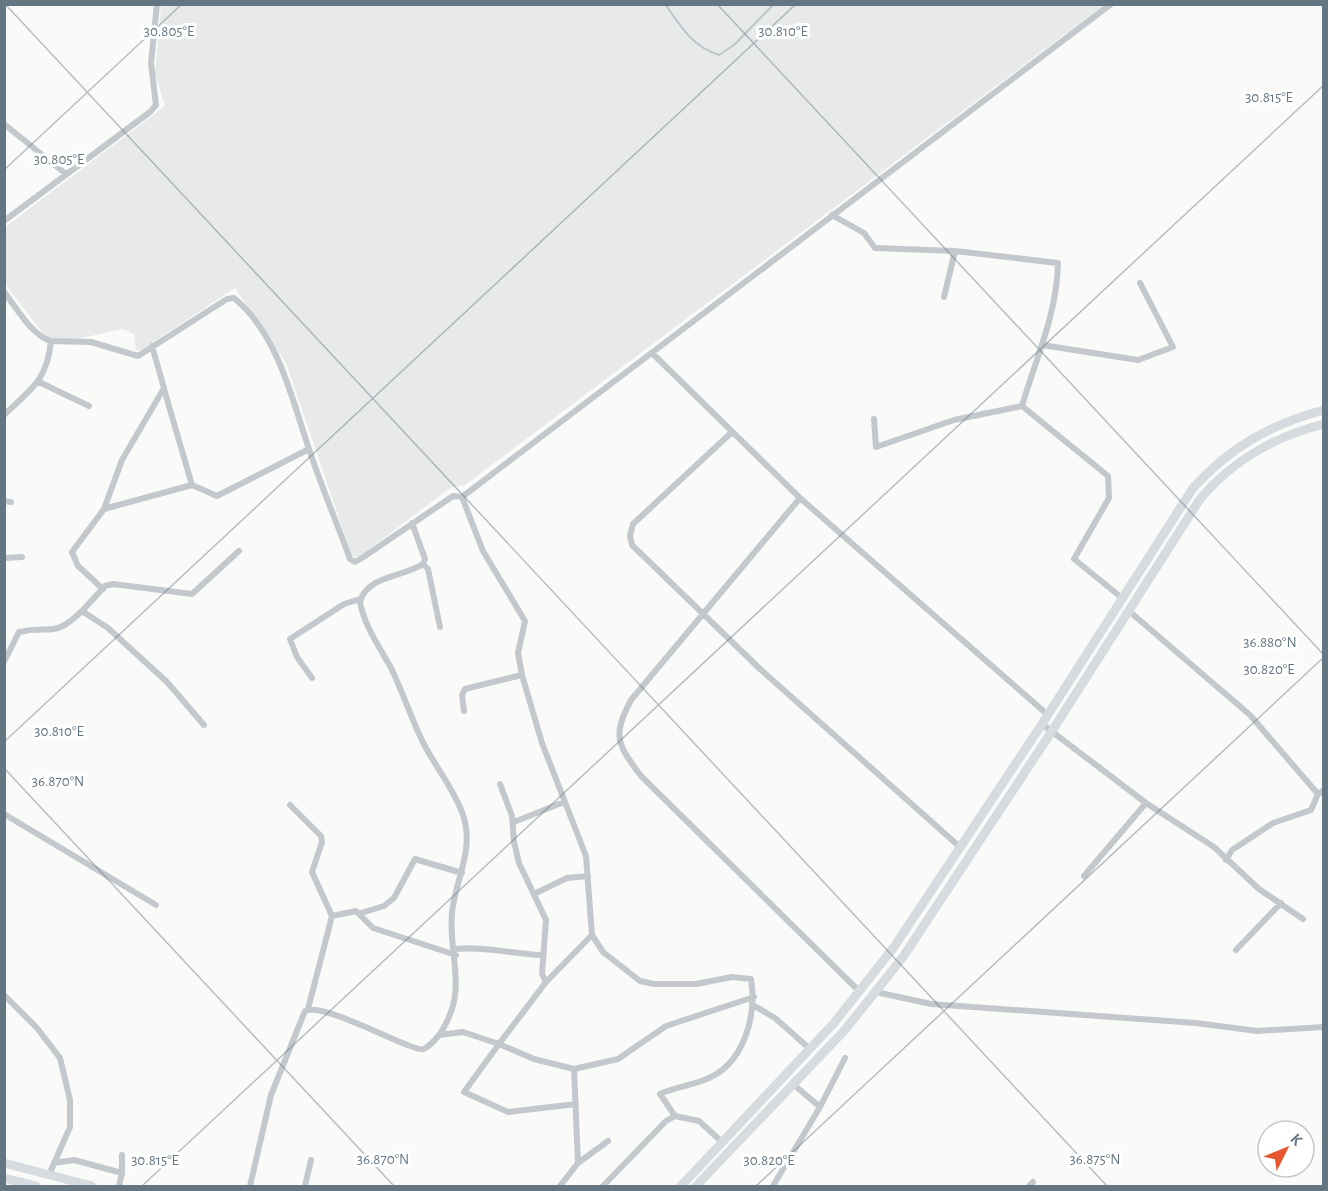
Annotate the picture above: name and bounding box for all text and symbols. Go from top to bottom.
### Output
text: 30.805°E [144,24,194,39]
text: 30.810°E [758,24,808,39]
text: 30.815°E [1245,90,1293,105]
text: 30.805°E [34,152,84,167]
text: 36.880°N [1243,635,1297,650]
text: 30.820°E [1243,662,1295,677]
text: 30.810°E [34,724,84,739]
text: 36.870°N [32,774,84,789]
north arrow [1256,1119,1316,1179]
text: K [1287,1131,1306,1149]
text: 36.870°N [357,1152,409,1167]
text: 36.875°N [1070,1152,1120,1167]
text: 30.815°E [131,1153,179,1168]
text: 30.820°E [743,1153,795,1168]

